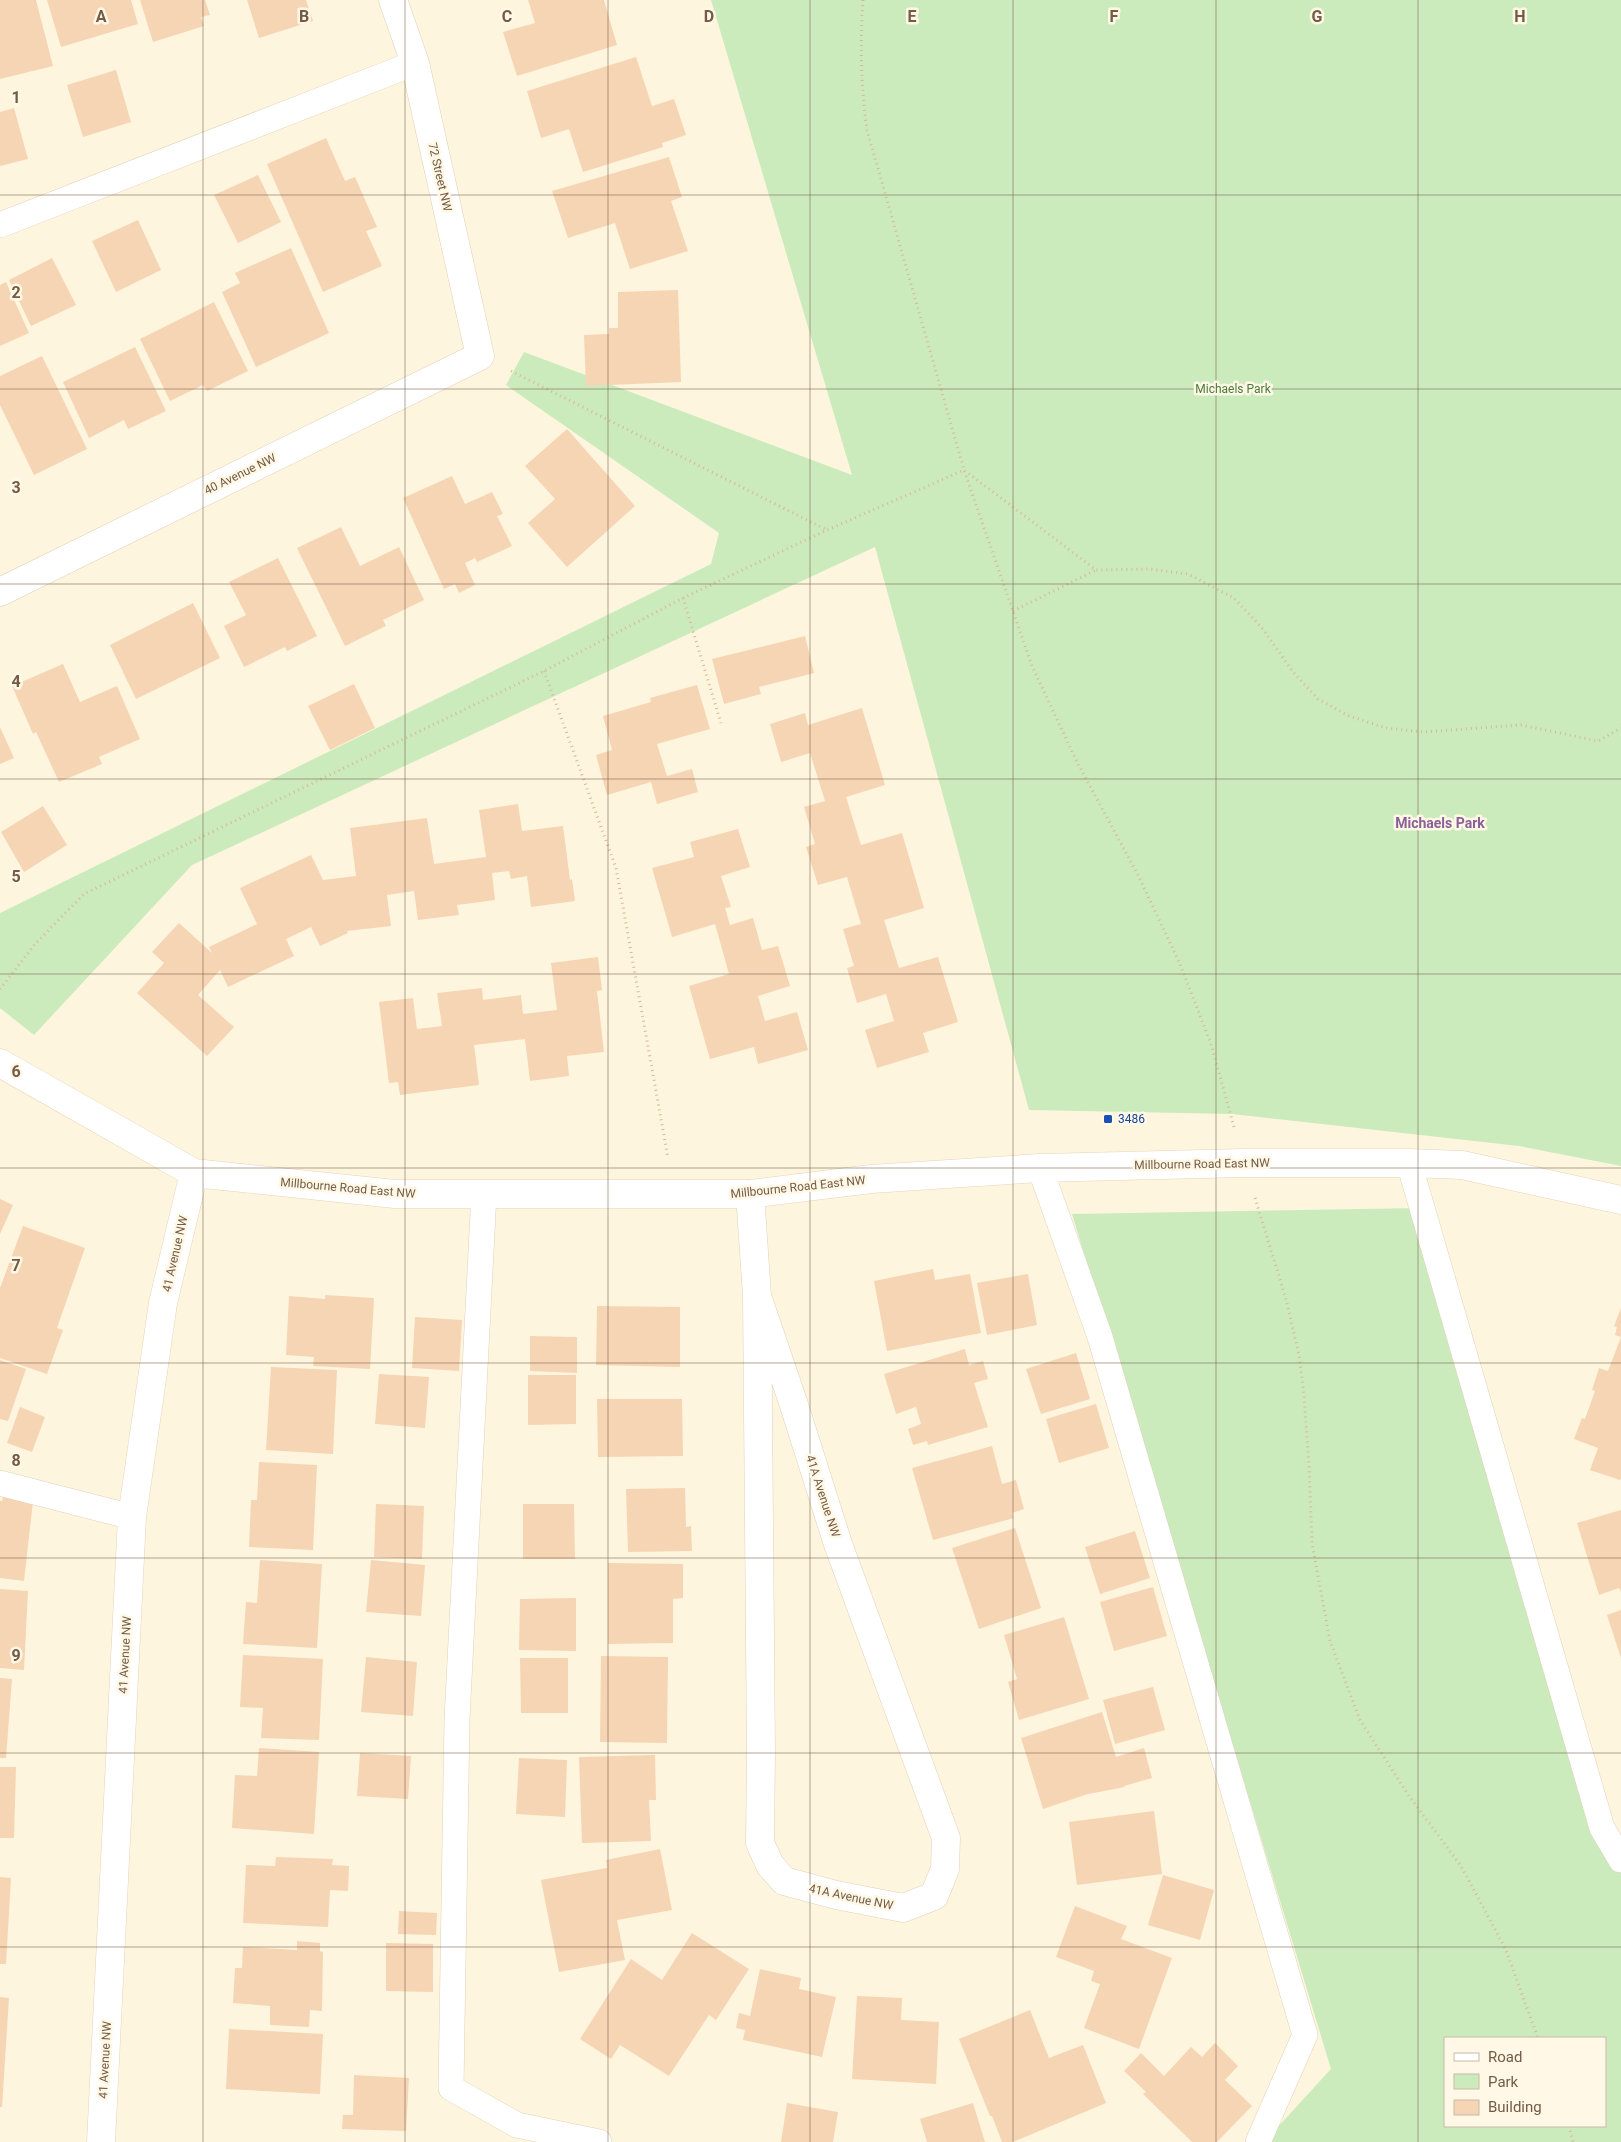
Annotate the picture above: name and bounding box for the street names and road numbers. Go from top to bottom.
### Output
street label: 72 Street NW [425,141,455,213]
street label: 40 Avenue NW [202,450,278,497]
street label: Millbourne Road East NW [1134,1156,1270,1172]
street label: Millbourne Road East NW [730,1173,867,1201]
street label: Millbourne Road East NW [280,1175,417,1201]
street label: 41 Avenue NW [159,1214,191,1294]
street label: 41A Avenue NW [803,1453,843,1539]
street label: 41 Avenue NW [116,1615,134,1694]
street label: 41A Avenue NW [808,1881,895,1913]
street label: 41 Avenue NW [96,2020,114,2099]

